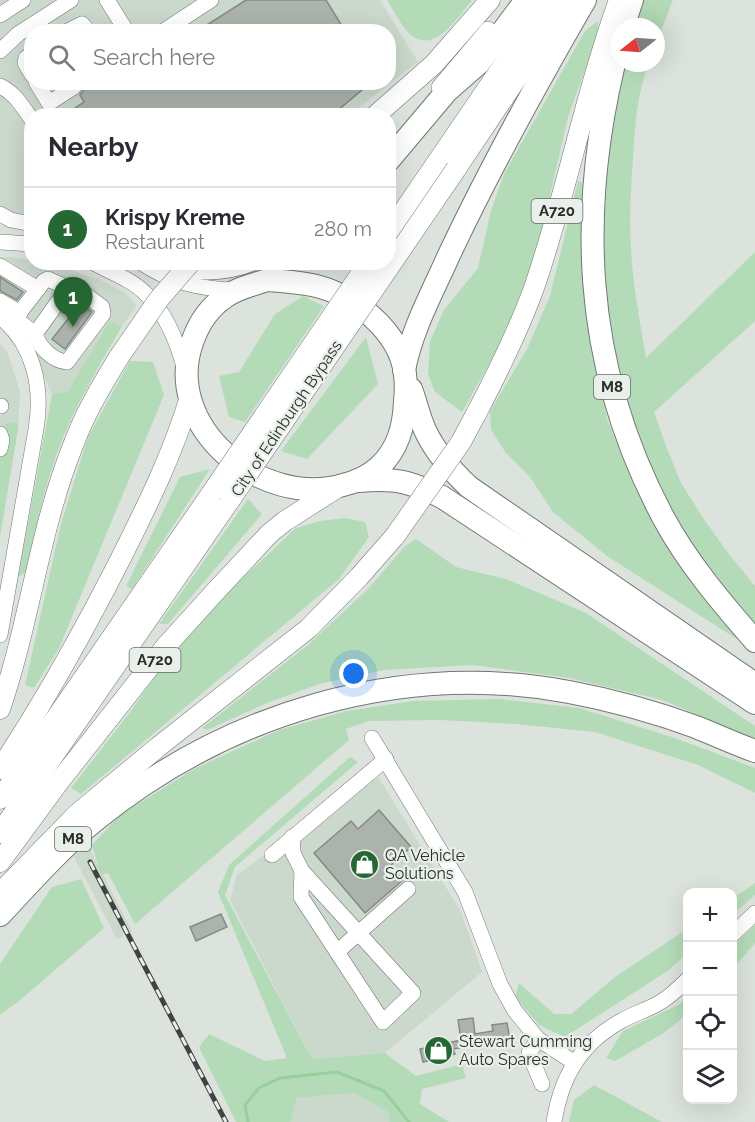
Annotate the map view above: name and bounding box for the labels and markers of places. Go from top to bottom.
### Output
pin: 1 [54,278,92,327]
place label: QA Vehicle Solutions [385,846,465,883]
shop icon: QA Vehicle Solutions [348,848,380,880]
place label: Stewart Cumming Auto Spares [459,1032,592,1069]
shop icon: Stewart Cumming Auto Spares [422,1034,454,1066]

